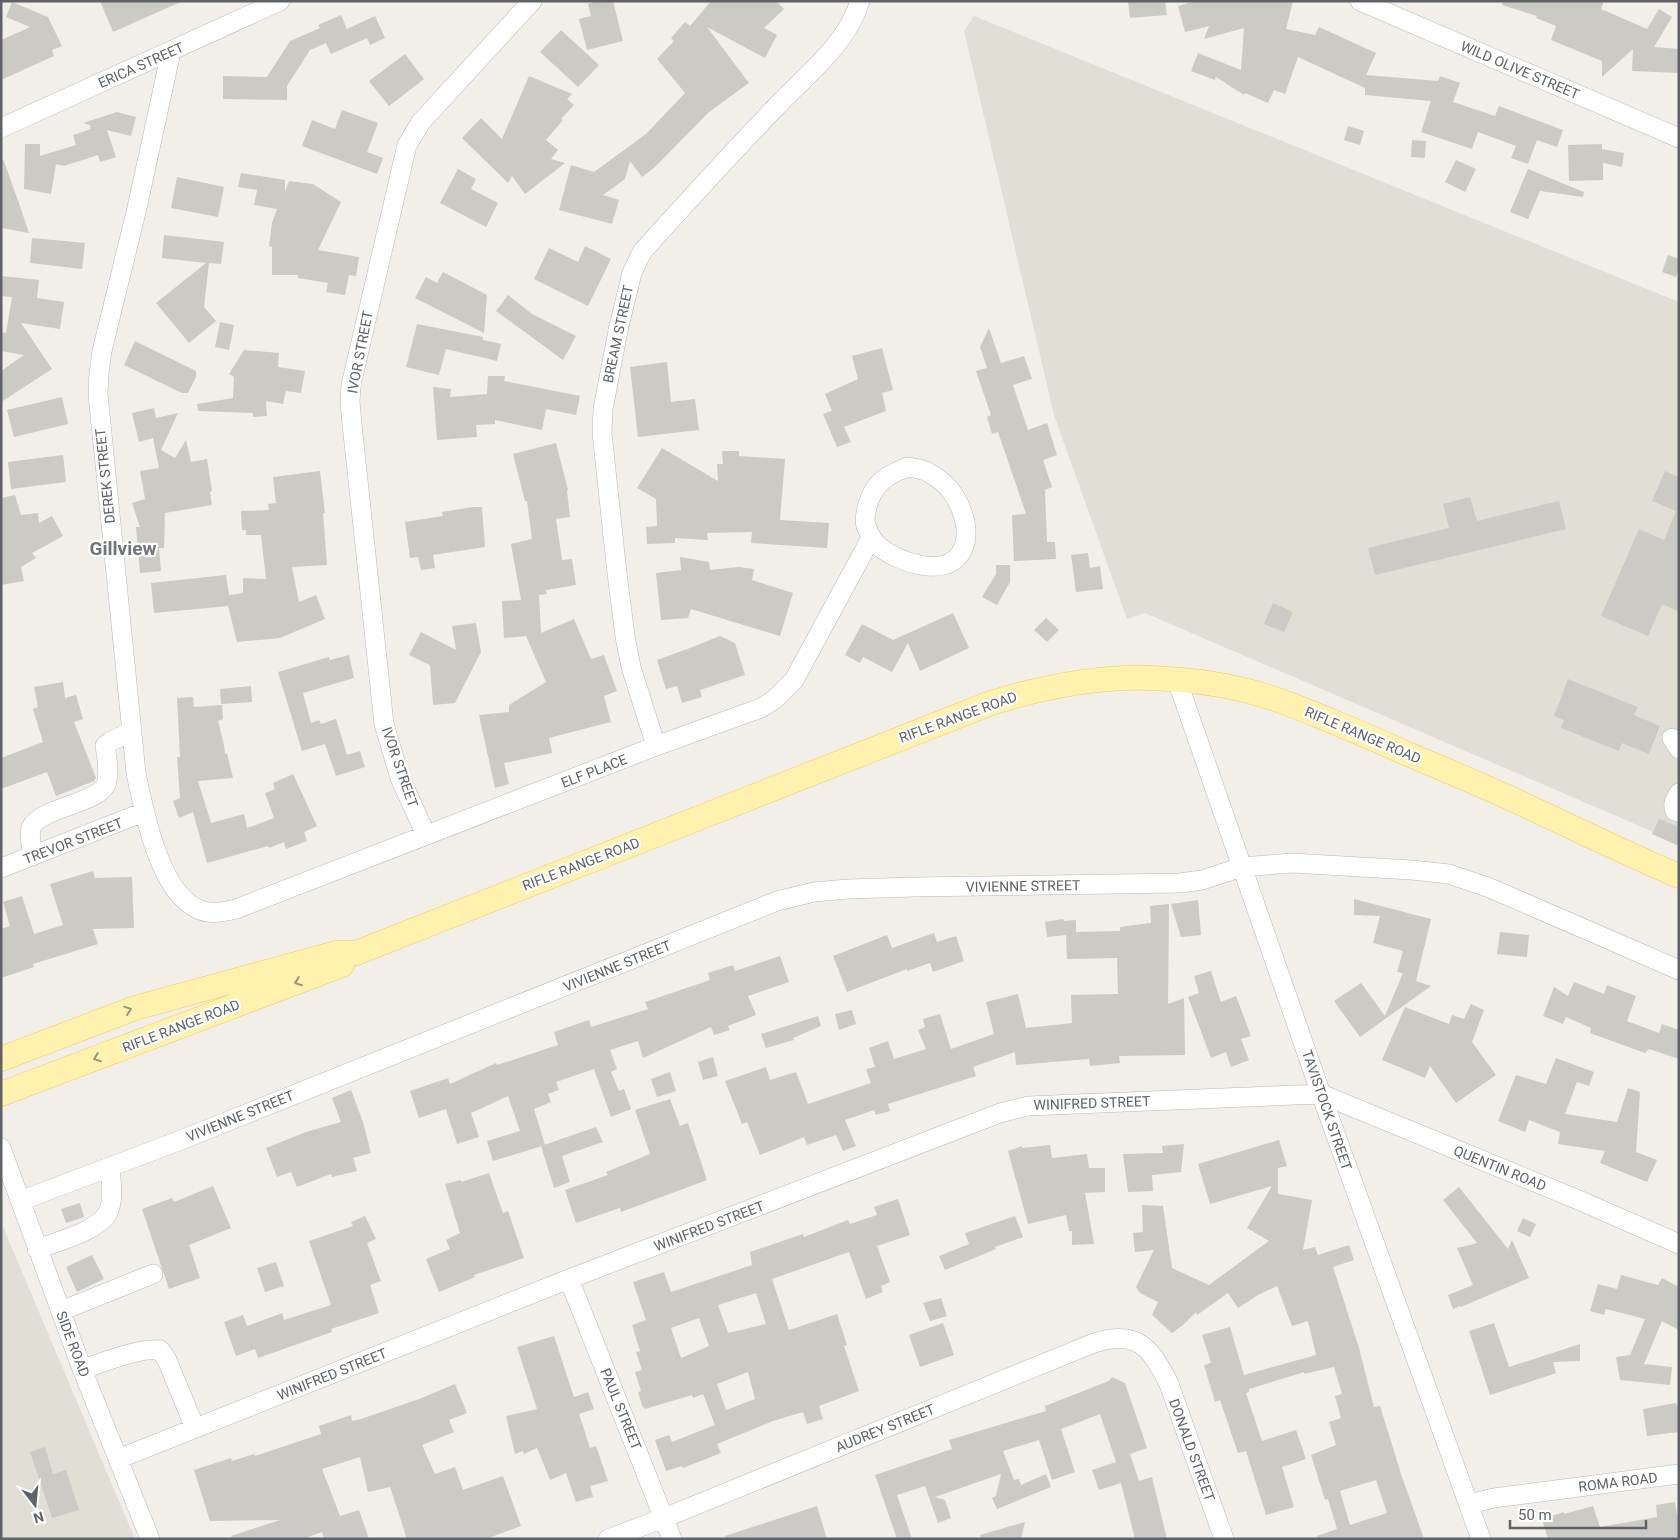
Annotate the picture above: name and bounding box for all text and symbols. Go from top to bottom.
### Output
street label: WILD OLIVE STREET [1458,38,1582,103]
street label: ERICA STREET [96,39,187,91]
street label: BREAM STREET [600,283,636,384]
street label: IVOR STREET [344,309,376,395]
street label: DEREK STREET [92,427,118,524]
district label: Gillview [90,537,156,560]
street label: RIFLE RANGE ROAD [897,688,1019,746]
street label: RIFLE RANGE ROAD [1303,703,1423,767]
street label: IVOR STREET [379,725,421,810]
street label: ELF PLACE [559,751,629,791]
street label: TREVOR STREET [21,814,126,867]
street label: RIFLE RANGE ROAD [520,834,642,894]
street label: VIVIENNE STREET [966,877,1081,895]
street label: VIVIENNE STREET [561,937,674,995]
one-way arrow [294,976,303,986]
street label: RIFLE RANGE ROAD [120,996,242,1056]
one-way arrow [124,1006,132,1016]
street label: TAVISTOCK STREET [1299,1048,1355,1173]
one-way arrow [93,1052,102,1062]
street label: VIVIENNE STREET [184,1087,297,1145]
street label: WINIFRED STREET [1033,1093,1151,1113]
street label: QUENTIN ROAD [1451,1142,1549,1194]
street label: WINIFRED STREET [652,1197,767,1254]
street label: SIDE ROAD [53,1309,93,1379]
street label: WINIFRED STREET [275,1344,390,1403]
street label: PAUL STREET [597,1366,645,1453]
street label: DONALD STREET [1166,1397,1218,1504]
street label: AUDREY STREET [833,1401,937,1455]
street label: ROMA ROAD [1577,1469,1659,1495]
north arrow [10,1480,60,1530]
scale bar [1510,1498,1646,1530]
text: 50 m [1518,1506,1552,1524]
text: N [32,1508,46,1527]

